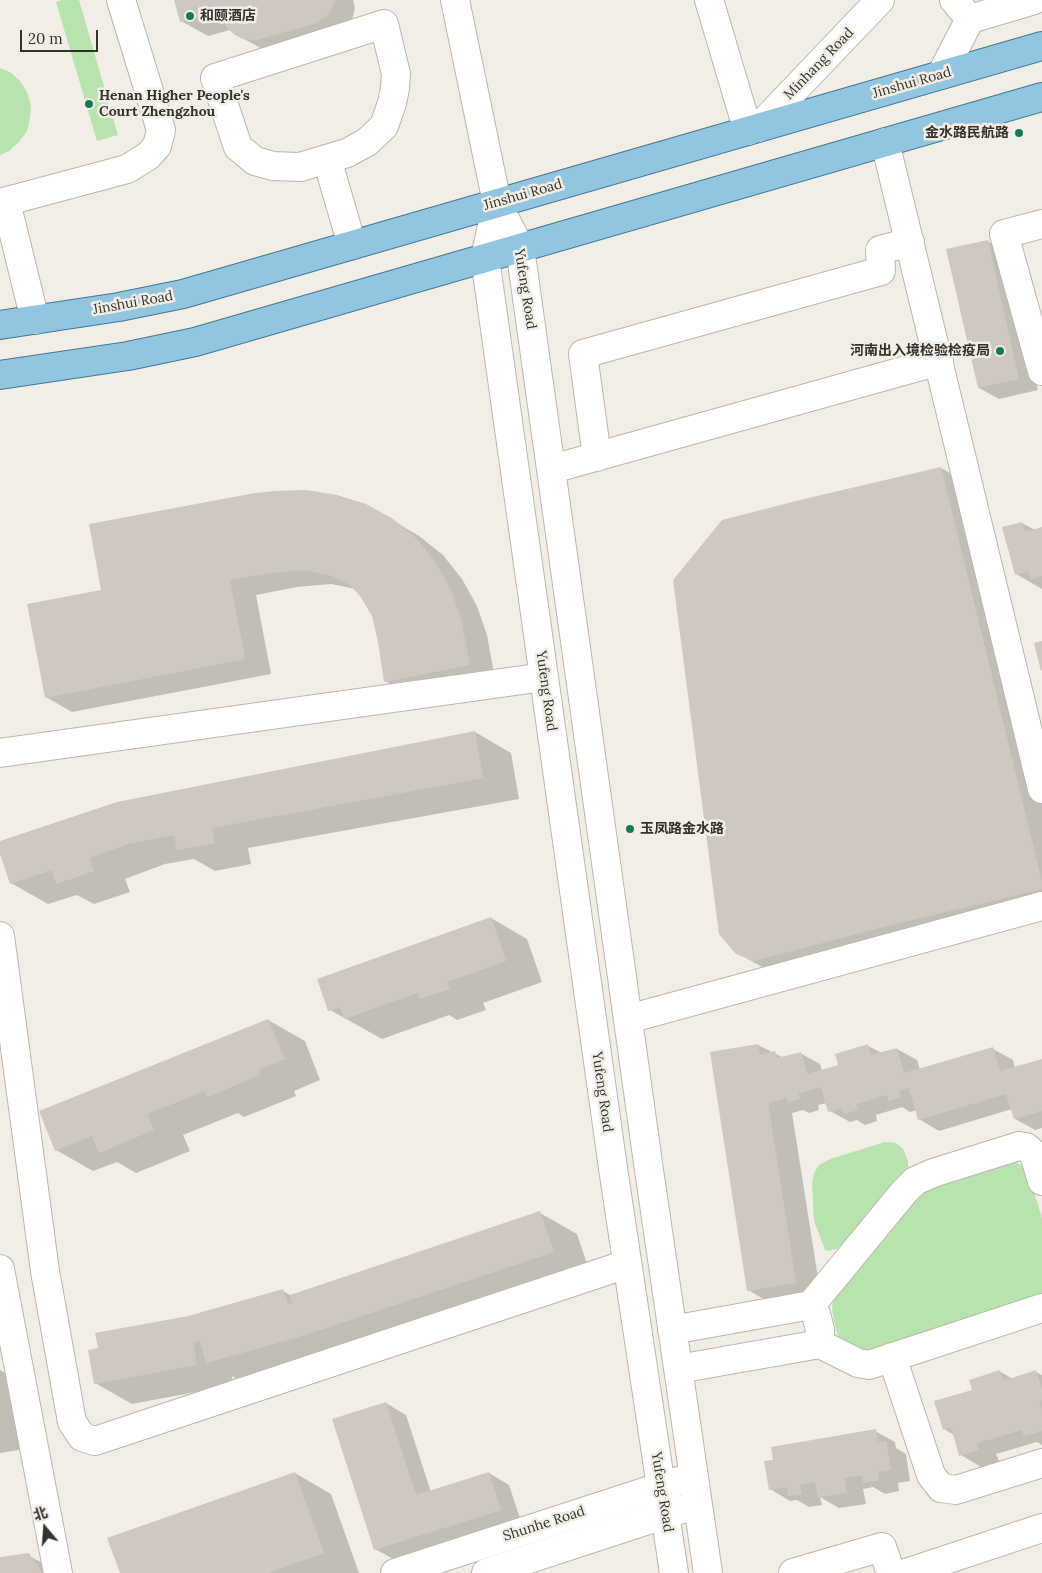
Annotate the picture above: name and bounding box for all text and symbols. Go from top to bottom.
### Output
place label: 和颐酒店 [200,8,256,24]
marker: 和颐酒店 [184,10,196,22]
scale bar [22,20,100,52]
street label: Minhang Road [781,25,857,103]
text: 20 m [28,29,63,48]
street label: Jinshui Road [871,64,953,102]
place label: Henan Higher People's Court Zhengzhou [99,88,250,120]
marker: Henan Higher People's Court Zhengzhou [83,98,95,110]
place label: 金水路民航路 [925,125,1009,141]
marker: 金水路民航路 [1013,127,1025,139]
street label: Jinshui Road [482,176,564,214]
street label: Yufeng Road [510,248,540,330]
street label: Jinshui Road [92,288,174,318]
place label: 河南出入境检验检疫局 [850,343,990,359]
marker: 河南出入境检验检疫局 [994,345,1006,357]
street label: Yufeng Road [532,650,560,732]
place label: 玉凤路金水路 [640,821,724,837]
marker: 玉凤路金水路 [624,823,636,835]
street label: Yufeng Road [588,1051,616,1133]
street label: Yufeng Road [647,1451,677,1533]
north arrow [20,1503,70,1553]
text: 北 [31,1503,50,1524]
street label: Shunhe Road [501,1503,587,1545]

